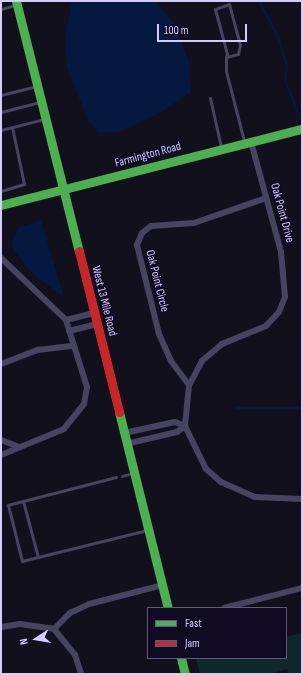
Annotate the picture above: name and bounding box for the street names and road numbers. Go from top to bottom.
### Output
street label: Farmington Road [113,139,183,171]
street label: Oak Point Drive [267,182,297,244]
street label: Oak Point Circle [142,249,172,313]
street label: West 13 Mile Road [88,264,120,338]

